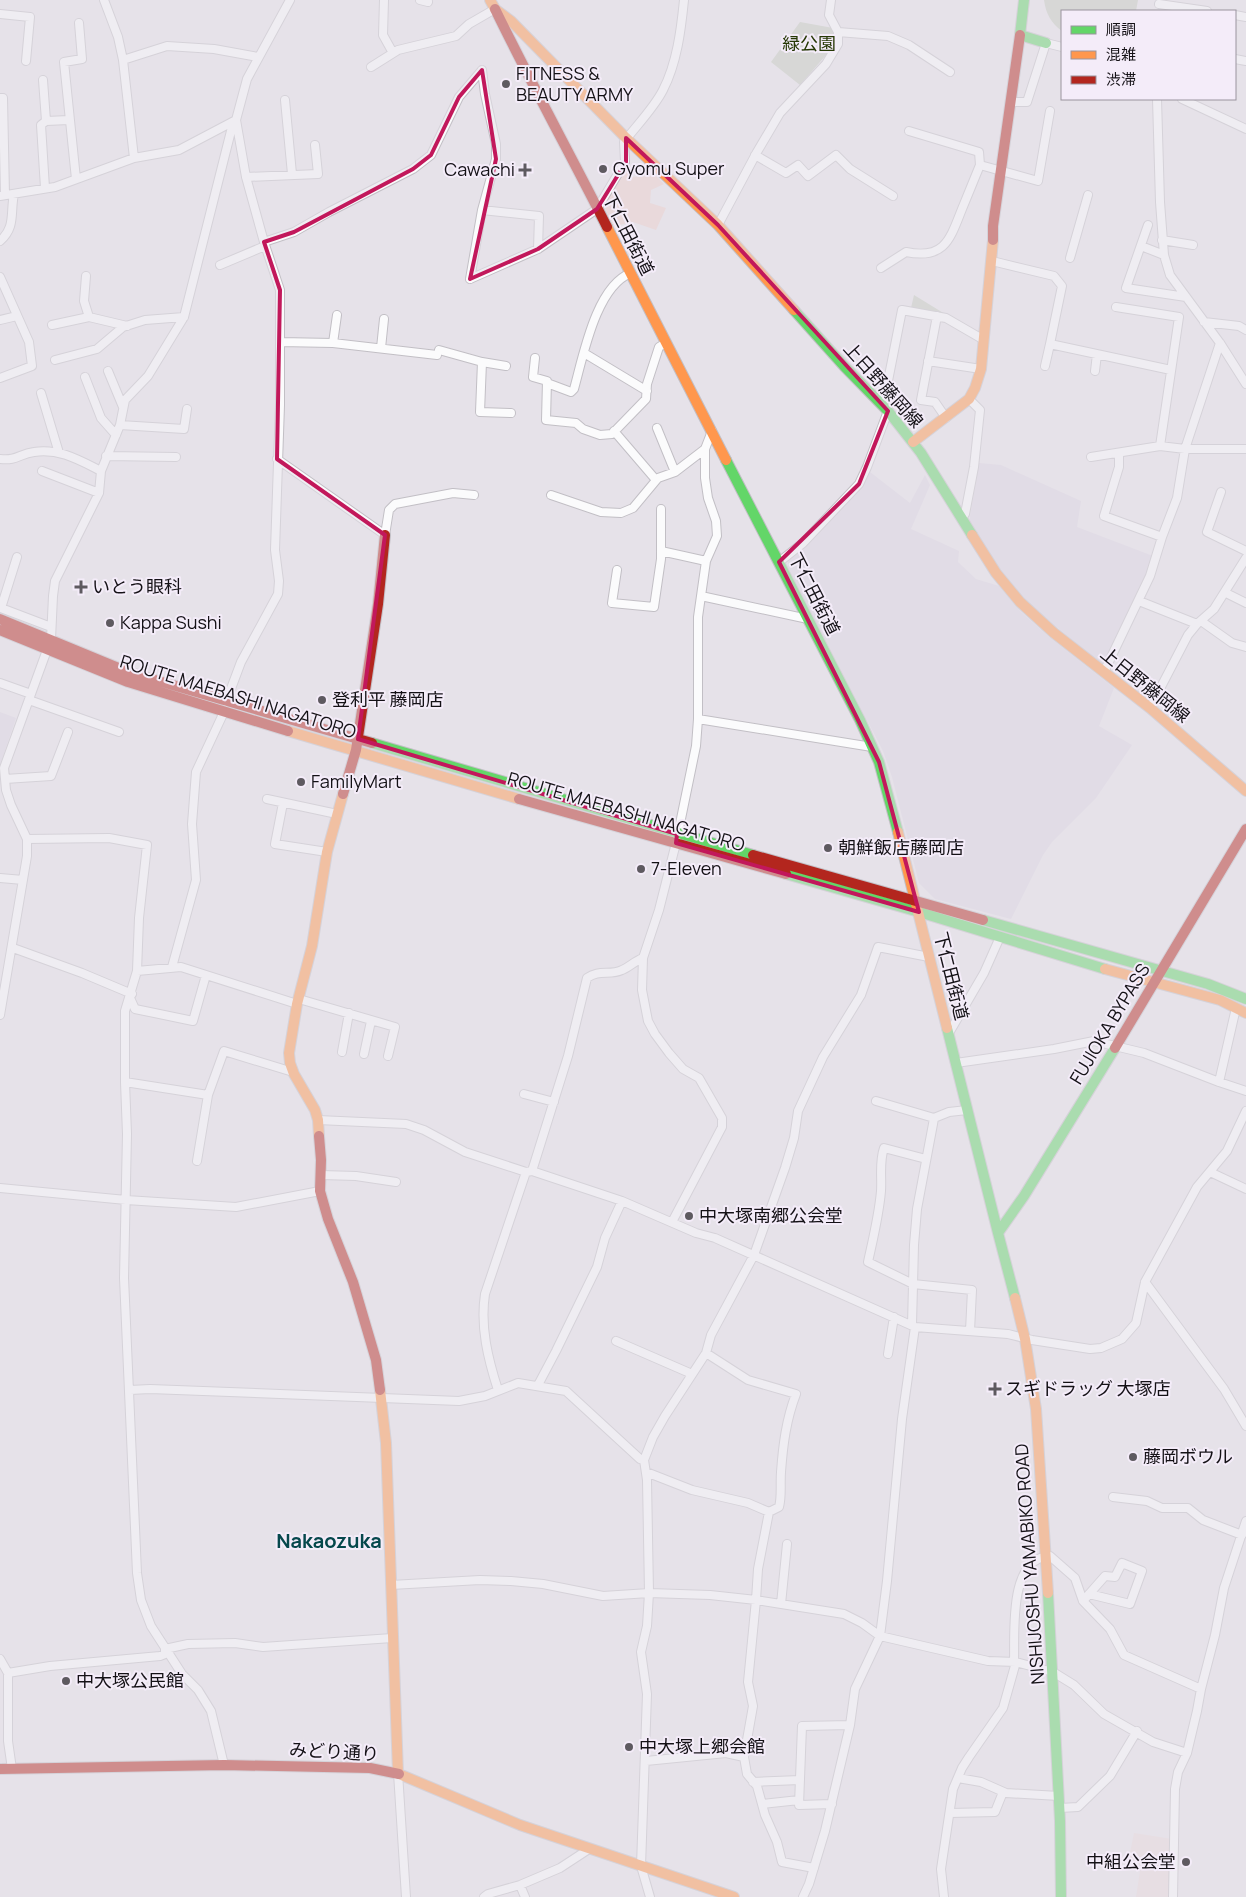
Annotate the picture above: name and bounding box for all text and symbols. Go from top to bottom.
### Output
legend [1061,10,1236,100]
text: 順調 [1106,19,1136,40]
park label: 緑公園 [782,31,836,55]
text: 混雑 [1106,44,1136,65]
place label: FITNESS & BEAUTY ARMY [516,61,634,106]
text: 渋滞 [1106,69,1136,90]
marker: FITNESS & BEAUTY ARMY [500,78,512,90]
place label: Gyomu Super [613,156,725,180]
place label: Cawachi [444,157,515,181]
marker: Gyomu Super [597,163,609,175]
marker: Cawachi [519,164,531,176]
street label: 下仁田街道 [598,188,660,279]
street label: 上日野藤岡線 [839,336,929,432]
street label: 下仁田街道 [784,548,846,639]
place label: いとう眼科 [92,574,182,598]
marker: いとう眼科 [74,580,88,594]
place label: Kappa Sushi [120,610,222,634]
marker: Kappa Sushi [104,617,116,629]
street label: 上日野藤岡線 [1096,641,1195,728]
street label: ROUTE MAEBASHI NAGATORO [117,649,359,743]
place label: 登利平 藤岡店 [332,687,444,711]
marker: 登利平 藤岡店 [316,694,328,706]
street label: ROUTE MAEBASHI NAGATORO [505,766,748,856]
place label: FamilyMart [311,769,402,793]
marker: FamilyMart [295,776,307,788]
place label: 朝鮮飯店藤岡店 [838,835,964,859]
marker: 朝鮮飯店藤岡店 [822,842,834,854]
place label: 7-Eleven [651,856,722,880]
marker: 7-Eleven [635,863,647,875]
street label: 下仁田街道 [929,929,975,1022]
street label: FUJIOKA BYPASS [1064,959,1155,1088]
place label: 中大塚南郷公会堂 [699,1203,843,1227]
marker: 中大塚南郷公会堂 [683,1210,695,1222]
place label: スギドラッグ 大塚店 [1005,1376,1171,1400]
marker: スギドラッグ 大塚店 [989,1383,1001,1395]
street label: NISHIJOSHU YAMABIKO ROAD [1009,1443,1049,1685]
place label: 藤岡ボウル [1143,1444,1233,1468]
marker: 藤岡ボウル [1127,1451,1139,1463]
district label: Nakaozuka [276,1527,382,1554]
place label: 中大塚公民館 [76,1668,184,1692]
marker: 中大塚公民館 [60,1675,72,1687]
place label: 中大塚上郷会館 [639,1734,765,1758]
street label: みどり通り [288,1737,380,1765]
marker: 中大塚上郷会館 [623,1741,635,1753]
place label: 中組公会堂 [1086,1849,1176,1873]
marker: 中組公会堂 [1180,1856,1192,1868]

